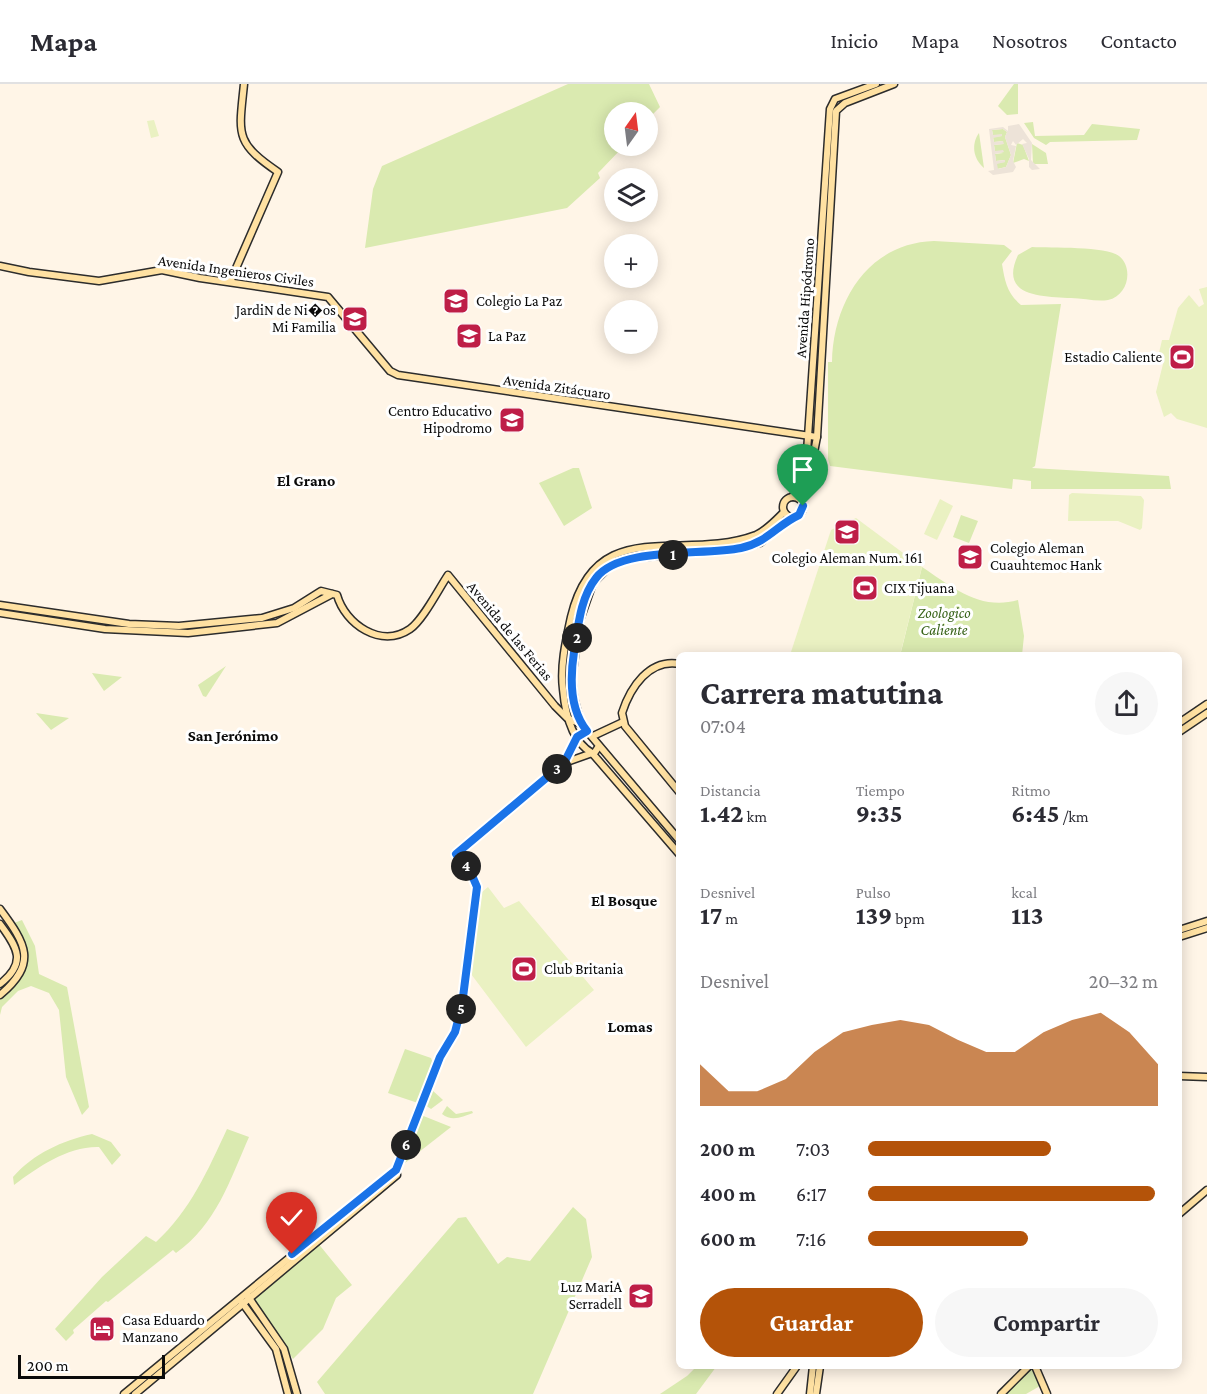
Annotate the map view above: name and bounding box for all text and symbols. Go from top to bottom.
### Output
text: Mapa [30,26,97,57]
text: Inicio [830,29,878,53]
text: Mapa [911,29,959,53]
text: Nosotros [992,29,1068,53]
text: Contacto [1101,29,1177,53]
north arrow [604,102,658,156]
map controls [604,102,658,354]
button: layers [604,168,658,222]
button: + [604,234,658,288]
street label: Avenida Hipódromo [793,238,818,359]
street label: Avenida Ingenieros Civiles [157,252,315,291]
school or university icon: Colegio La Paz [441,286,471,316]
place label: Colegio La Paz [476,293,562,310]
button: − [604,300,658,354]
place label: JardiN de Ni�os Mi Familia [234,302,336,335]
school or university icon: JardiN de Ni�os Mi Familia [340,304,370,334]
school or university icon: La Paz [454,321,484,351]
place label: La Paz [488,328,526,344]
sports icon: Estadio Caliente [1167,342,1197,372]
place label: Estadio Caliente [1064,349,1162,365]
street label: Avenida Zitácuaro [502,372,612,402]
place label: Centro Educativo Hipodromo [388,403,492,437]
school or university icon: Centro Educativo Hipodromo [497,405,527,435]
pin [777,444,828,506]
icon: arrive [786,453,819,486]
district label: El Grano [277,472,335,489]
school or university icon: Colegio Aleman Num. 161 [832,517,862,547]
pin: 1 [658,540,688,570]
place label: Colegio Aleman Cuauhtemoc Hank [990,540,1103,573]
school or university icon: Colegio Aleman Cuauhtemoc Hank [955,542,985,572]
text: 1 [670,546,676,563]
place label: Colegio Aleman Num. 161 [772,550,922,567]
sports icon: CIX Tijuana [850,573,880,603]
street label: Avenida de las Ferias [464,578,556,684]
place label: CIX Tijuana [884,580,954,597]
park label: Zoologico Caliente [917,605,971,638]
pin: 2 [562,623,592,653]
text: 2 [573,629,581,646]
button: share [1095,672,1158,735]
text: Carrera matutina [700,674,943,711]
text: 07:04 [700,715,746,737]
district label: San Jerónimo [188,727,278,744]
pin: 3 [542,754,572,784]
text: 3 [553,760,561,777]
text: Distancia [700,782,761,799]
text: Tiempo [856,782,905,799]
text: Ritmo [1011,782,1050,799]
text: 1.42 [700,799,744,828]
text: 9:35 [856,799,903,828]
text: 6:45 [1011,799,1059,828]
text: km [744,808,767,825]
text: /km [1059,808,1089,825]
pin: 4 [451,851,481,881]
text: 4 [462,857,470,874]
text: Desnivel [700,884,755,901]
text: Pulso [856,884,891,901]
text: kcal [1011,884,1037,901]
district label: El Bosque [591,892,658,909]
text: 17 [700,901,722,930]
text: 139 [856,901,892,930]
text: 113 [1011,901,1043,930]
text: m [722,910,738,927]
text: bpm [892,910,925,927]
sports icon: Club Britania [509,954,539,984]
place label: Club Britania [544,961,624,977]
text: Desnivel [700,970,769,992]
text: 20–32 m [1089,970,1158,992]
pin: 5 [446,994,476,1024]
text: 5 [457,1000,465,1017]
district label: Lomas [608,1018,653,1035]
pin: 6 [391,1130,421,1160]
text: 6 [402,1136,410,1153]
text: 200 m [700,1138,755,1160]
text: 7:03 [796,1138,830,1160]
text: 400 m [700,1183,756,1205]
text: 6:17 [796,1183,827,1205]
pin [266,1192,317,1254]
icon: check [275,1201,308,1234]
text: 600 m [700,1228,756,1250]
text: 7:16 [796,1228,826,1250]
place label: Luz MariA Serradell [560,1279,622,1312]
school or university icon: Luz MariA Serradell [626,1281,656,1311]
button: Guardar [700,1288,923,1357]
button: Compartir [935,1288,1158,1357]
place label: Casa Eduardo Manzano [122,1312,205,1345]
hotel icon: Casa Eduardo Manzano [87,1314,117,1344]
scale bar [18,1352,165,1380]
text: 200 m [27,1357,69,1374]

